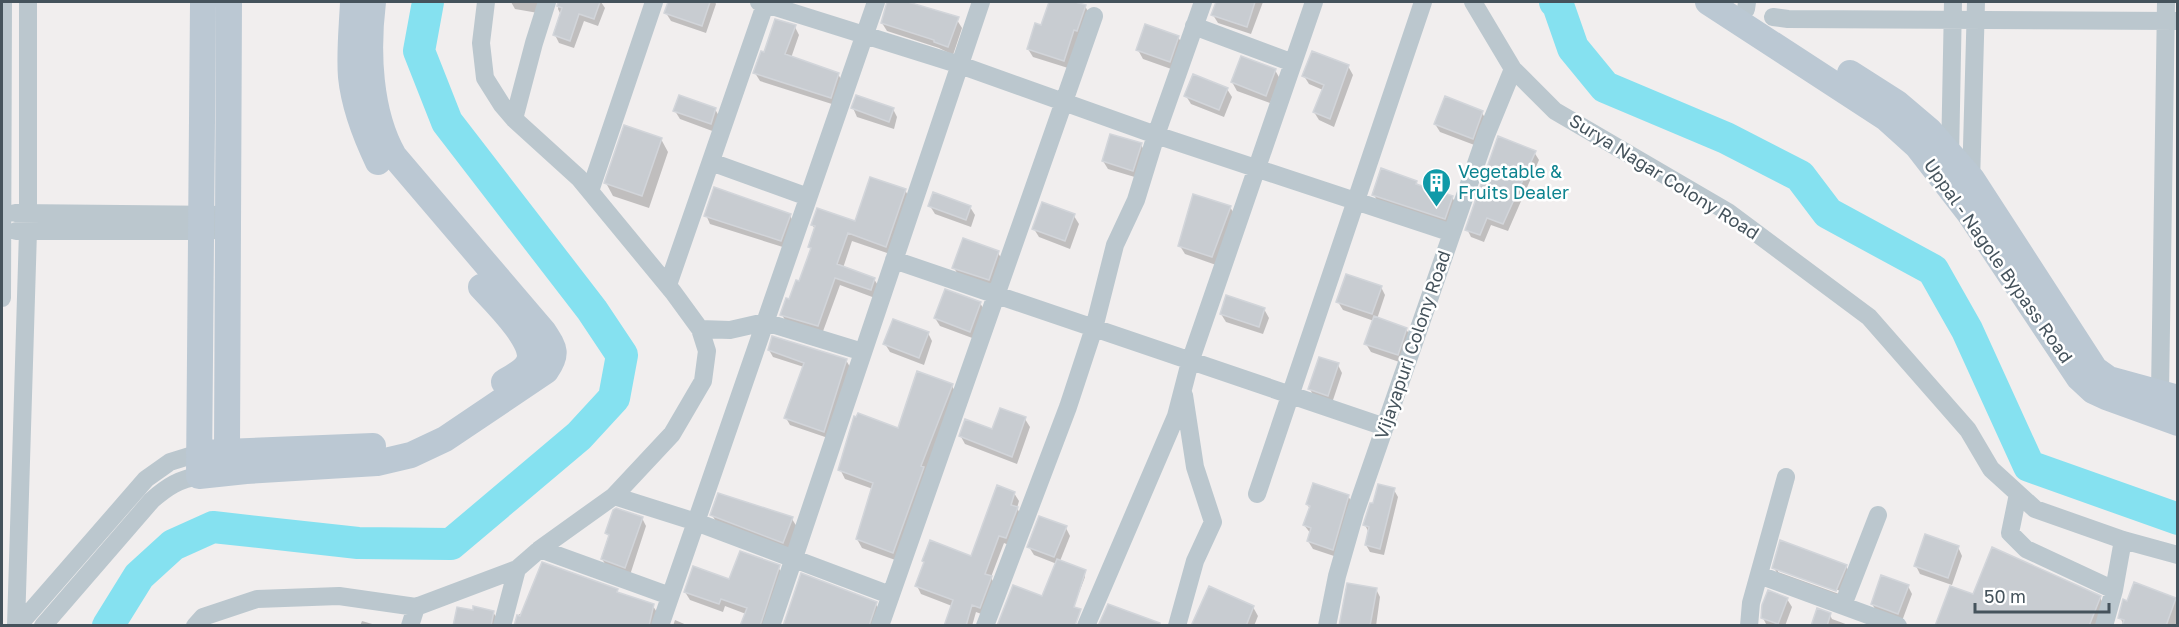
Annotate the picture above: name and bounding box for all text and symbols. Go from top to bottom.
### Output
street label: Surya Nagar Colony Road [1566,109,1763,244]
street label: Uppal - Nagole Bypass Road [1920,154,2078,367]
place label: Vegetable & Fruits Dealer [1458,160,1569,203]
building icon: Vegetable & Fruits Dealer [1421,166,1453,208]
street label: Vijayapuri Colony Road [1369,247,1455,442]
scale bar [1975,576,2108,614]
text: 50 m [1984,585,2026,607]

